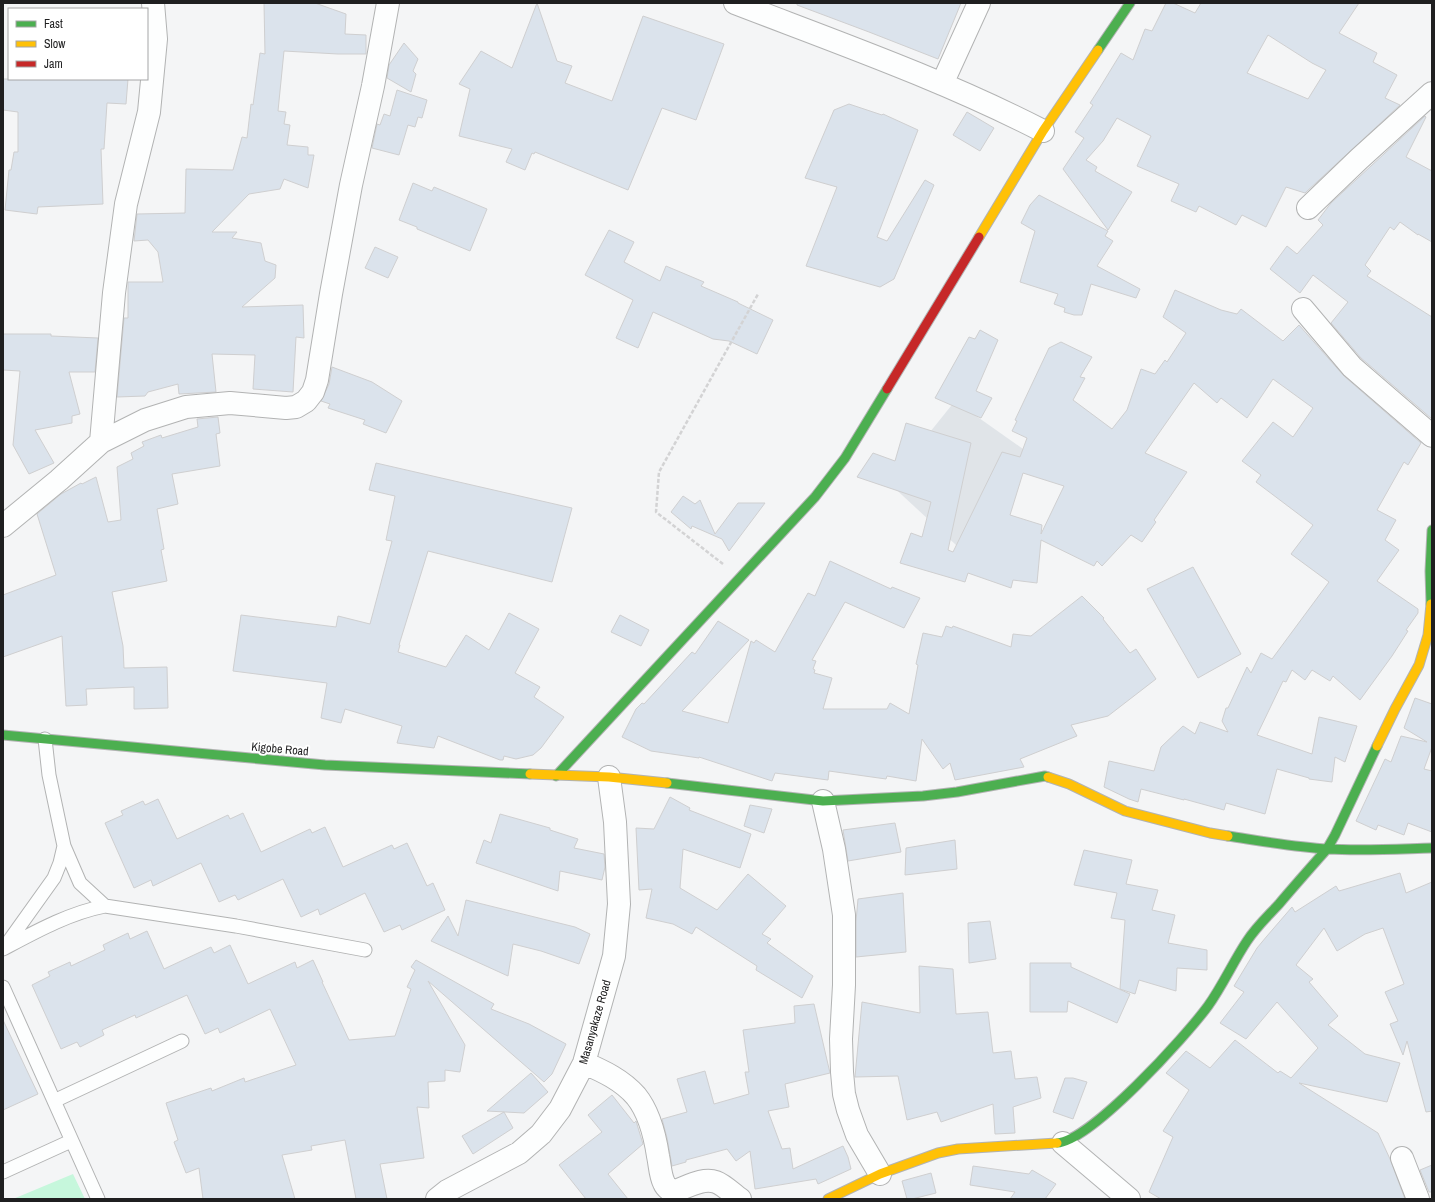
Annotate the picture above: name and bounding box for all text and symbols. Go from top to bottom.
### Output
legend [8,8,148,80]
text: Fast [44,16,63,32]
text: Slow [44,36,66,52]
text: Jam [44,56,63,72]
street label: Kigobe Road [251,739,309,759]
street label: Masanyakaze Road [575,978,615,1066]

